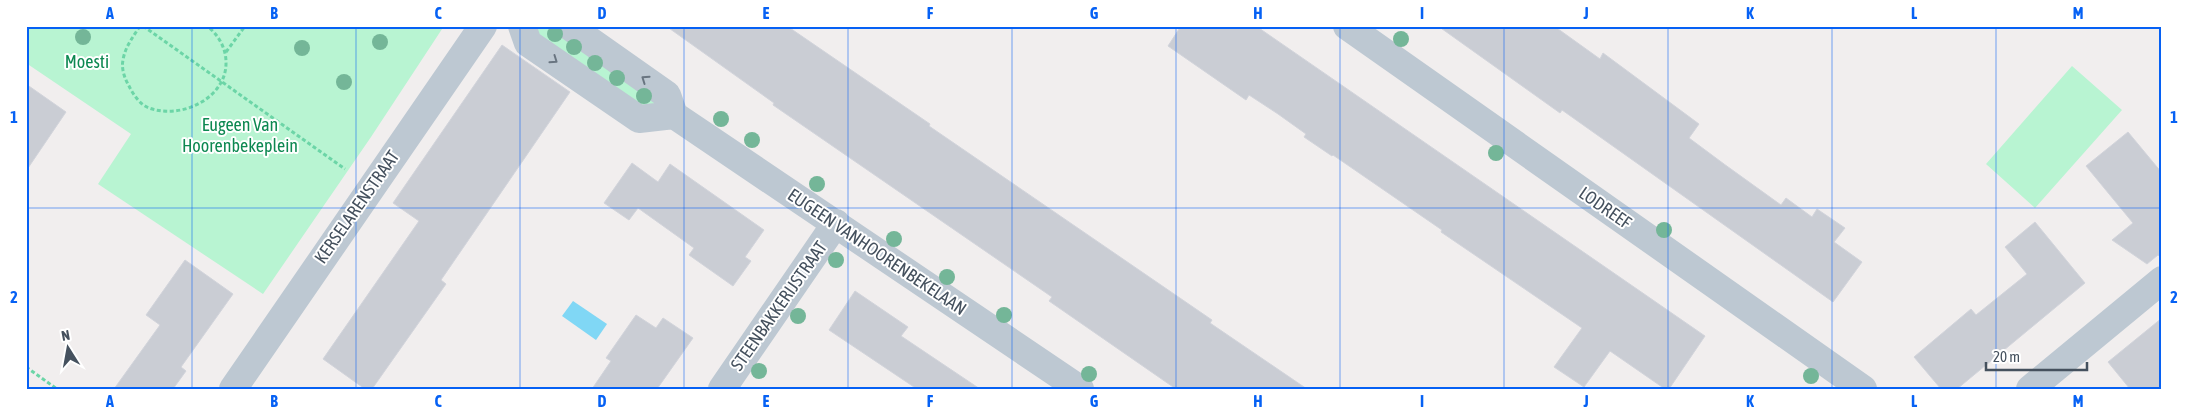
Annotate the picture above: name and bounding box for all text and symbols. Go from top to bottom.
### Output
text: A [105,4,114,22]
text: B [270,4,278,22]
text: C [434,4,442,22]
text: D [598,4,607,22]
text: E [763,4,770,22]
text: F [927,4,934,22]
text: G [1090,4,1099,22]
text: H [1253,4,1263,22]
text: I [1420,4,1424,22]
text: J [1582,4,1589,22]
text: K [1746,4,1754,22]
text: L [1911,4,1918,22]
text: M [2073,4,2083,22]
park label: Moesti [65,51,109,72]
one-way arrow [548,54,557,63]
one-way arrow [641,76,651,85]
text: 1 [10,108,18,126]
text: 1 [2170,108,2178,126]
park label: Eugeen Van Hoorenbekeplein [182,114,298,156]
street label: KERSELARENSTRAAT [310,146,403,267]
street label: LODREEF [1575,182,1636,233]
street label: EUGEEN VANHOORENBEKELAAN [784,184,971,319]
street label: STEENBAKKERIJSTRAAT [726,237,831,374]
text: 2 [10,288,18,306]
text: 2 [2170,288,2178,306]
north arrow [42,322,92,372]
text: N [60,327,71,344]
scale bar [1986,340,2087,372]
text: 20 m [1993,348,2020,365]
text: A [105,392,114,410]
text: B [270,392,278,410]
text: C [434,392,442,410]
text: D [598,392,607,410]
text: E [763,392,770,410]
text: F [927,392,934,410]
text: G [1090,392,1099,410]
text: H [1253,392,1263,410]
text: I [1420,392,1424,410]
text: J [1582,392,1589,410]
text: K [1746,392,1754,410]
text: L [1911,392,1918,410]
text: M [2073,392,2083,410]

